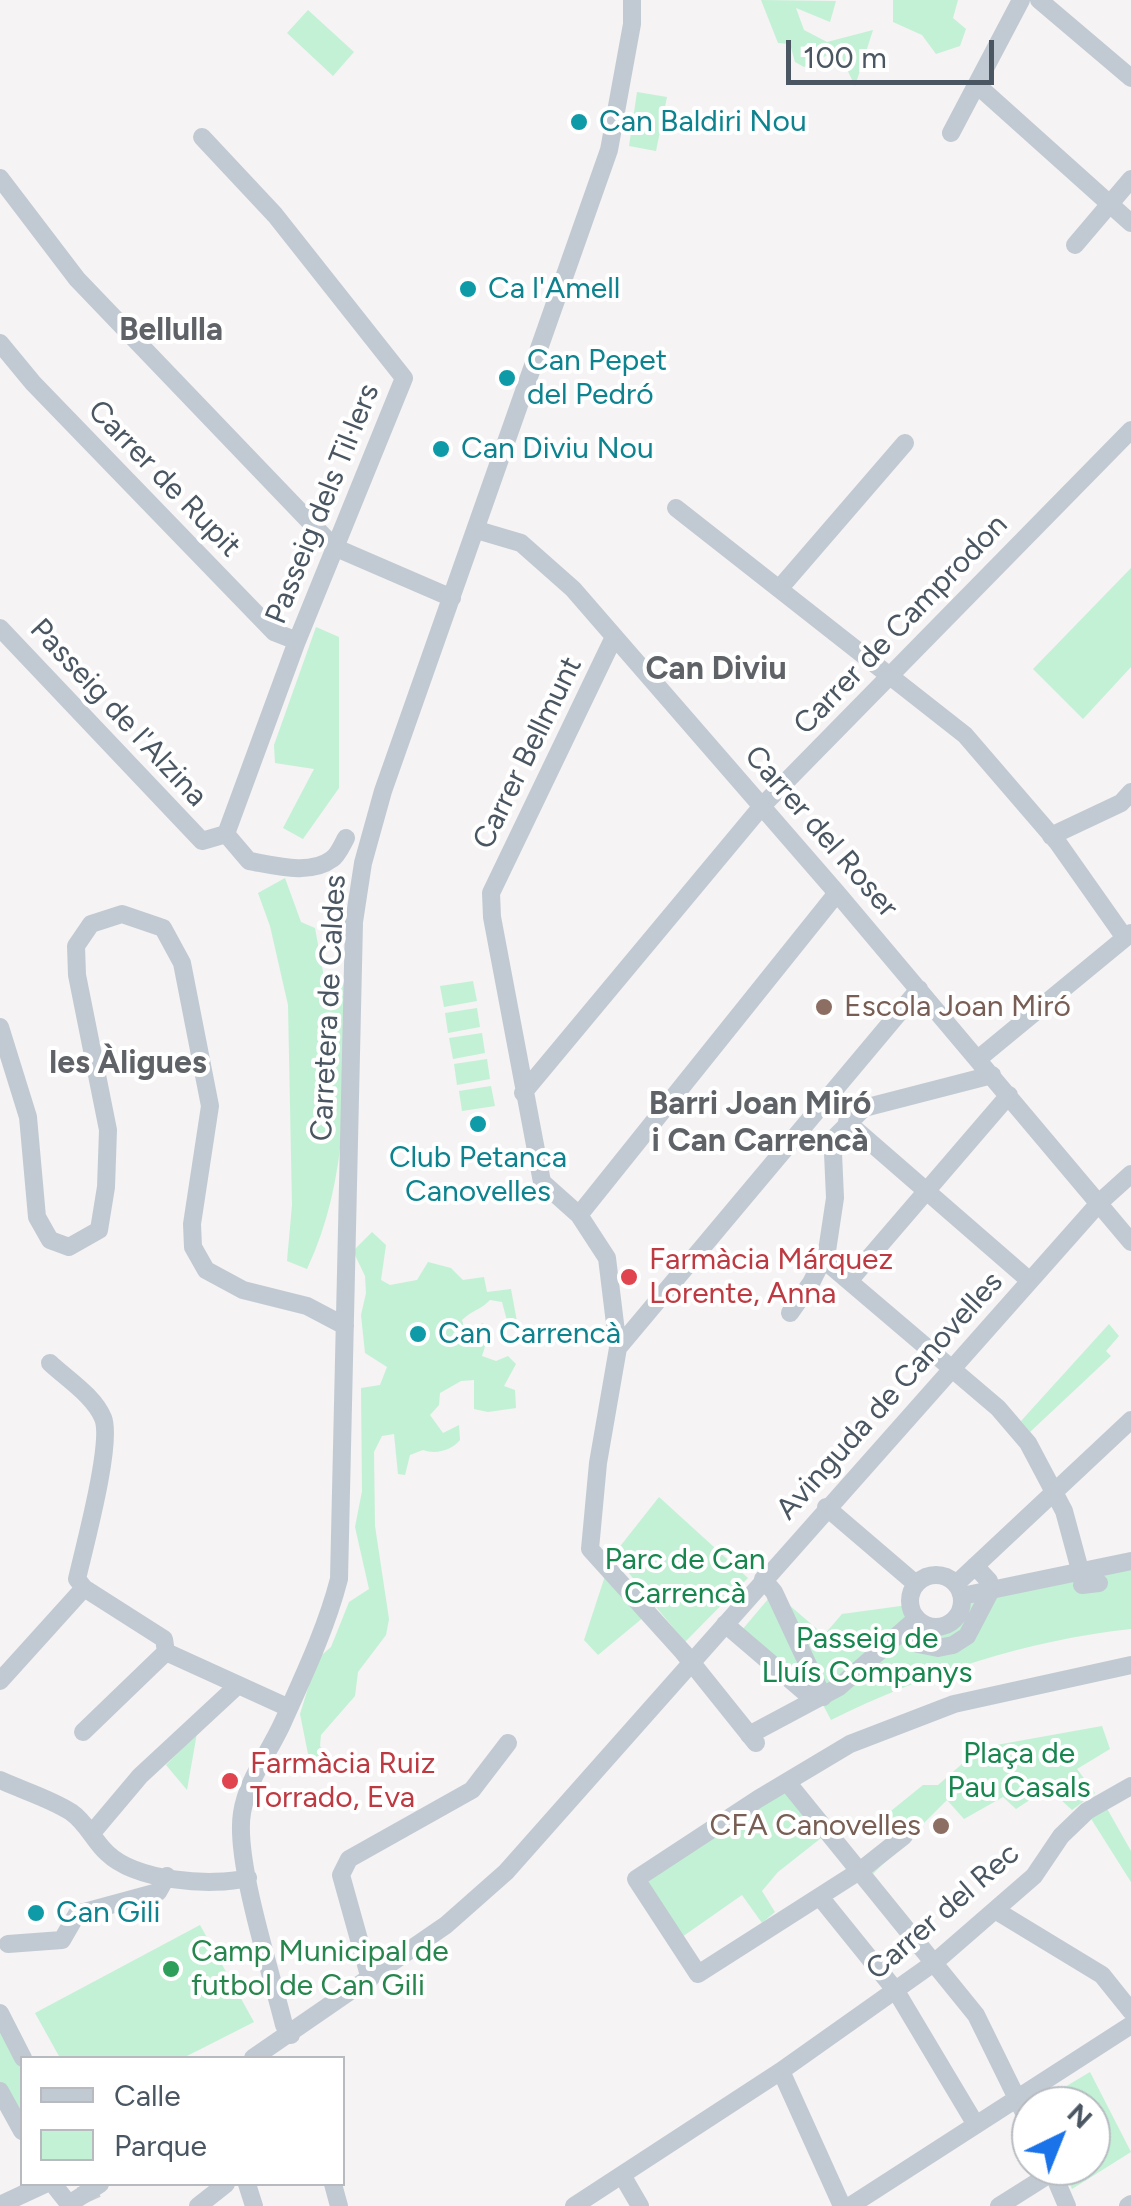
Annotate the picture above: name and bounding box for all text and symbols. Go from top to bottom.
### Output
scale bar [791,20,998,82]
text: 100 m [803,39,887,76]
place label: Can Baldiri Nou [599,104,807,140]
marker: Can Baldiri Nou [568,111,590,133]
place label: Ca l'Amell [488,271,620,307]
marker: Ca l'Amell [457,278,479,300]
district label: Bellulla [119,312,223,350]
place label: Can Pepet del Pedró [527,343,667,414]
marker: Can Pepet del Pedró [496,367,518,389]
street label: Passeig dels Til·lers [258,379,388,629]
street label: Carrer de Rupit [80,393,248,565]
place label: Can Diviu Nou [461,431,654,467]
marker: Can Diviu Nou [430,438,452,460]
street label: Carrer de Camprodon [787,507,1015,743]
street label: Passeig de l'Alzina [22,612,214,814]
street label: Carrer Bellmunt [466,651,590,855]
district label: Can Diviu [645,651,787,689]
street label: Carrer del Roser [737,739,905,925]
street label: Carretera de Caldes [304,874,354,1142]
place label: Escola Joan Miró [844,989,1071,1025]
marker: Escola Joan Miró [813,996,835,1018]
district label: les Àligues [49,1045,207,1083]
district label: Barri Joan Miró i Can Carrencà [649,1086,871,1161]
marker: Club Petanca Canovelles [467,1113,489,1135]
place label: Club Petanca Canovelles [389,1140,567,1210]
place label: Farmàcia Márquez Lorente, Anna [649,1242,893,1312]
street label: Avinguda de Canovelles [769,1265,1011,1527]
marker: Farmàcia Márquez Lorente, Anna [618,1266,640,1288]
place label: Can Carrencà [438,1316,621,1352]
marker: Can Carrencà [407,1323,429,1345]
park label: Parc de Can Carrencà [604,1542,766,1612]
park label: Passeig de Lluís Companys [761,1621,973,1692]
park label: Plaça de Pau Casals [947,1736,1091,1806]
place label: Farmàcia Ruiz Torrado, Eva [250,1746,435,1816]
marker: Farmàcia Ruiz Torrado, Eva [219,1770,241,1792]
place label: CFA Canovelles [710,1808,921,1844]
marker: CFA Canovelles [930,1815,952,1837]
street label: Carrer del Rec [859,1836,1027,1988]
place label: Can Gili [56,1895,160,1931]
marker: Can Gili [25,1902,47,1924]
place label: Camp Municipal de futbol de Can Gili [191,1934,449,2004]
marker: Camp Municipal de futbol de Can Gili [160,1958,182,1980]
legend [20,2056,345,2186]
text: Calle [114,2077,181,2114]
north arrow [1011,2086,1111,2186]
text: N [1061,2096,1100,2135]
text: Parque [114,2127,207,2164]

